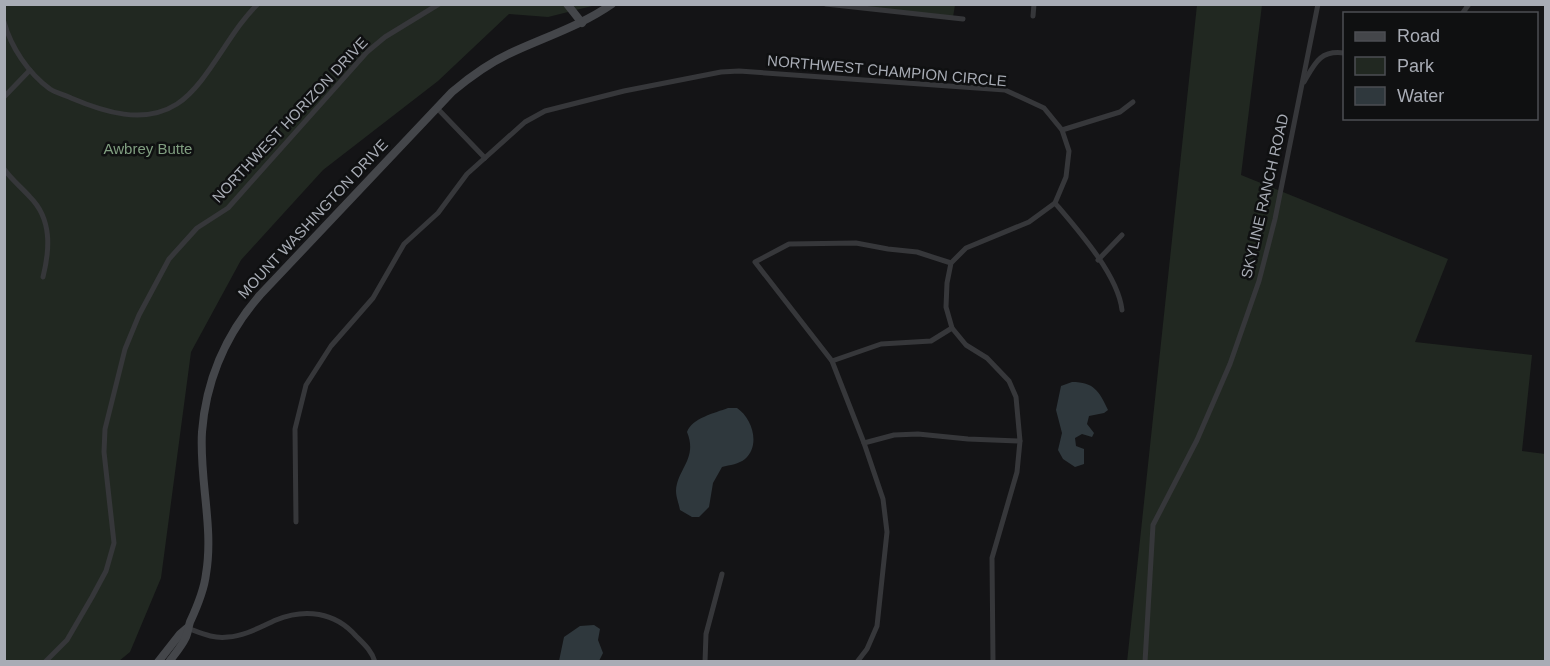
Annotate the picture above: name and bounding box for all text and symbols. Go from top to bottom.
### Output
legend [1343,12,1538,120]
text: Road [1397,26,1440,46]
street label: NORTHWEST HORIZON DRIVE [209,34,371,206]
street label: NORTHWEST CHAMPION CIRCLE [767,52,1007,89]
text: Park [1397,56,1435,76]
text: Water [1397,86,1444,106]
street label: SKYLINE RANCH ROAD [1237,112,1292,280]
street label: MOUNT WASHINGTON DRIVE [234,136,391,302]
park label: Awbrey Butte [104,140,192,157]

